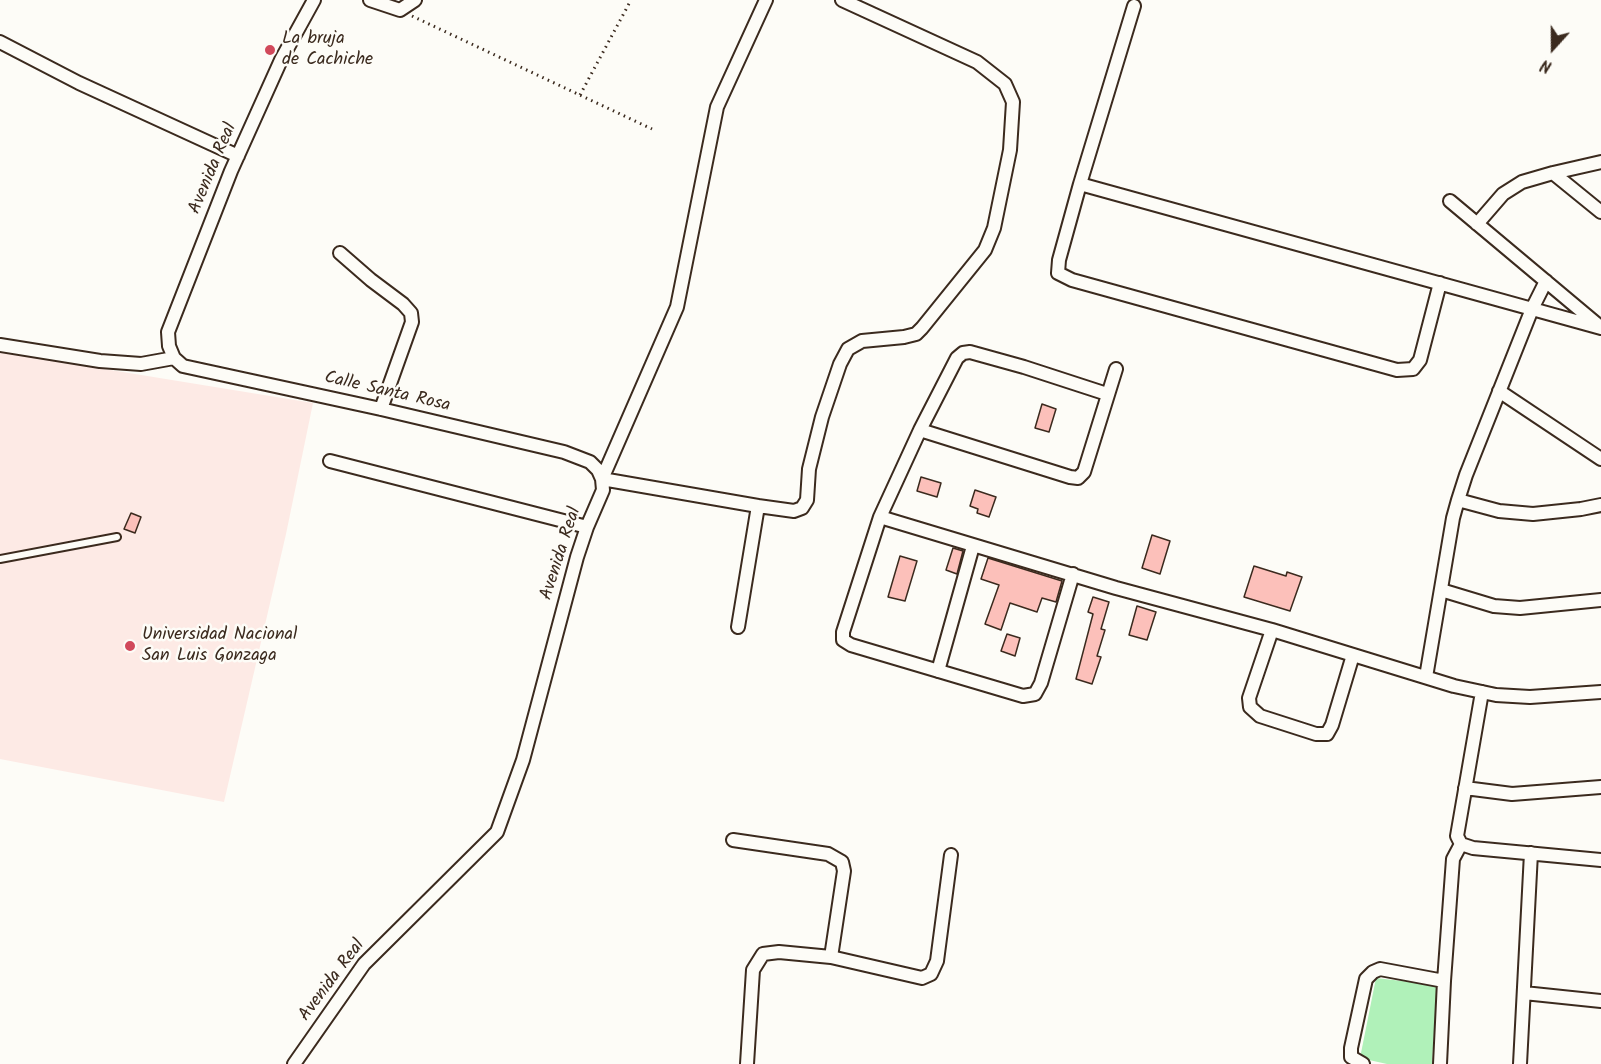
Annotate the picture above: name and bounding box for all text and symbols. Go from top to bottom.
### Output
north arrow [1523,18,1583,78]
place label: La bruja de Cachiche [282,29,373,72]
marker: La bruja de Cachiche [263,43,277,57]
text: N [1537,52,1556,79]
street label: Avenida Real [185,120,243,218]
street label: Calle Santa Rosa [322,368,452,418]
street label: Avenida Real [537,505,587,603]
place label: Universidad Nacional San Luis Gonzaga [142,625,297,668]
marker: Universidad Nacional San Luis Gonzaga [123,639,137,653]
street label: Avenida Real [295,936,371,1026]

